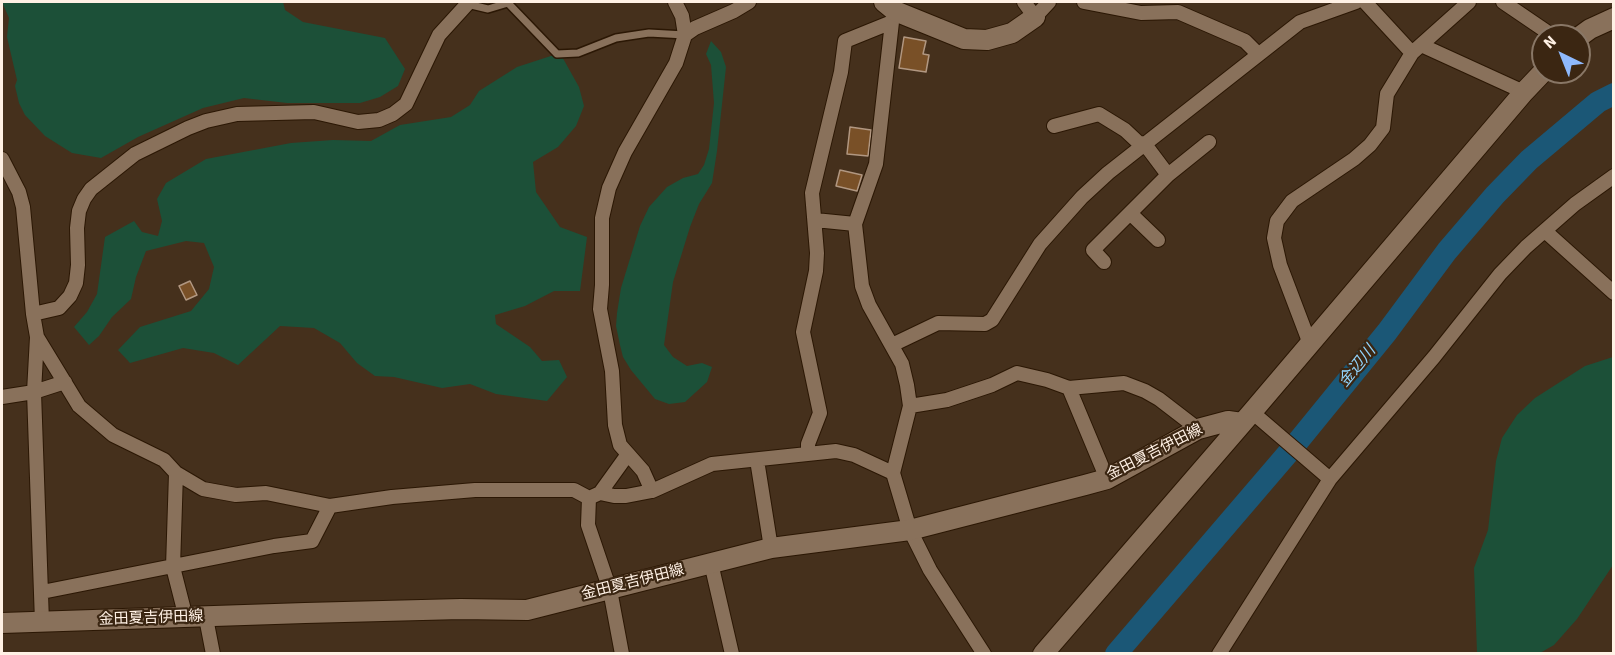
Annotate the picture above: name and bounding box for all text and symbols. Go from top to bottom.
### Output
north arrow [1531,24,1591,84]
text: N [1539,31,1561,54]
water label: 金辺川 [1335,342,1381,392]
street label: 金田夏吉伊田線 [1104,421,1206,485]
street label: 金田夏吉伊田線 [580,562,686,604]
street label: 金田夏吉伊田線 [98,608,204,630]

